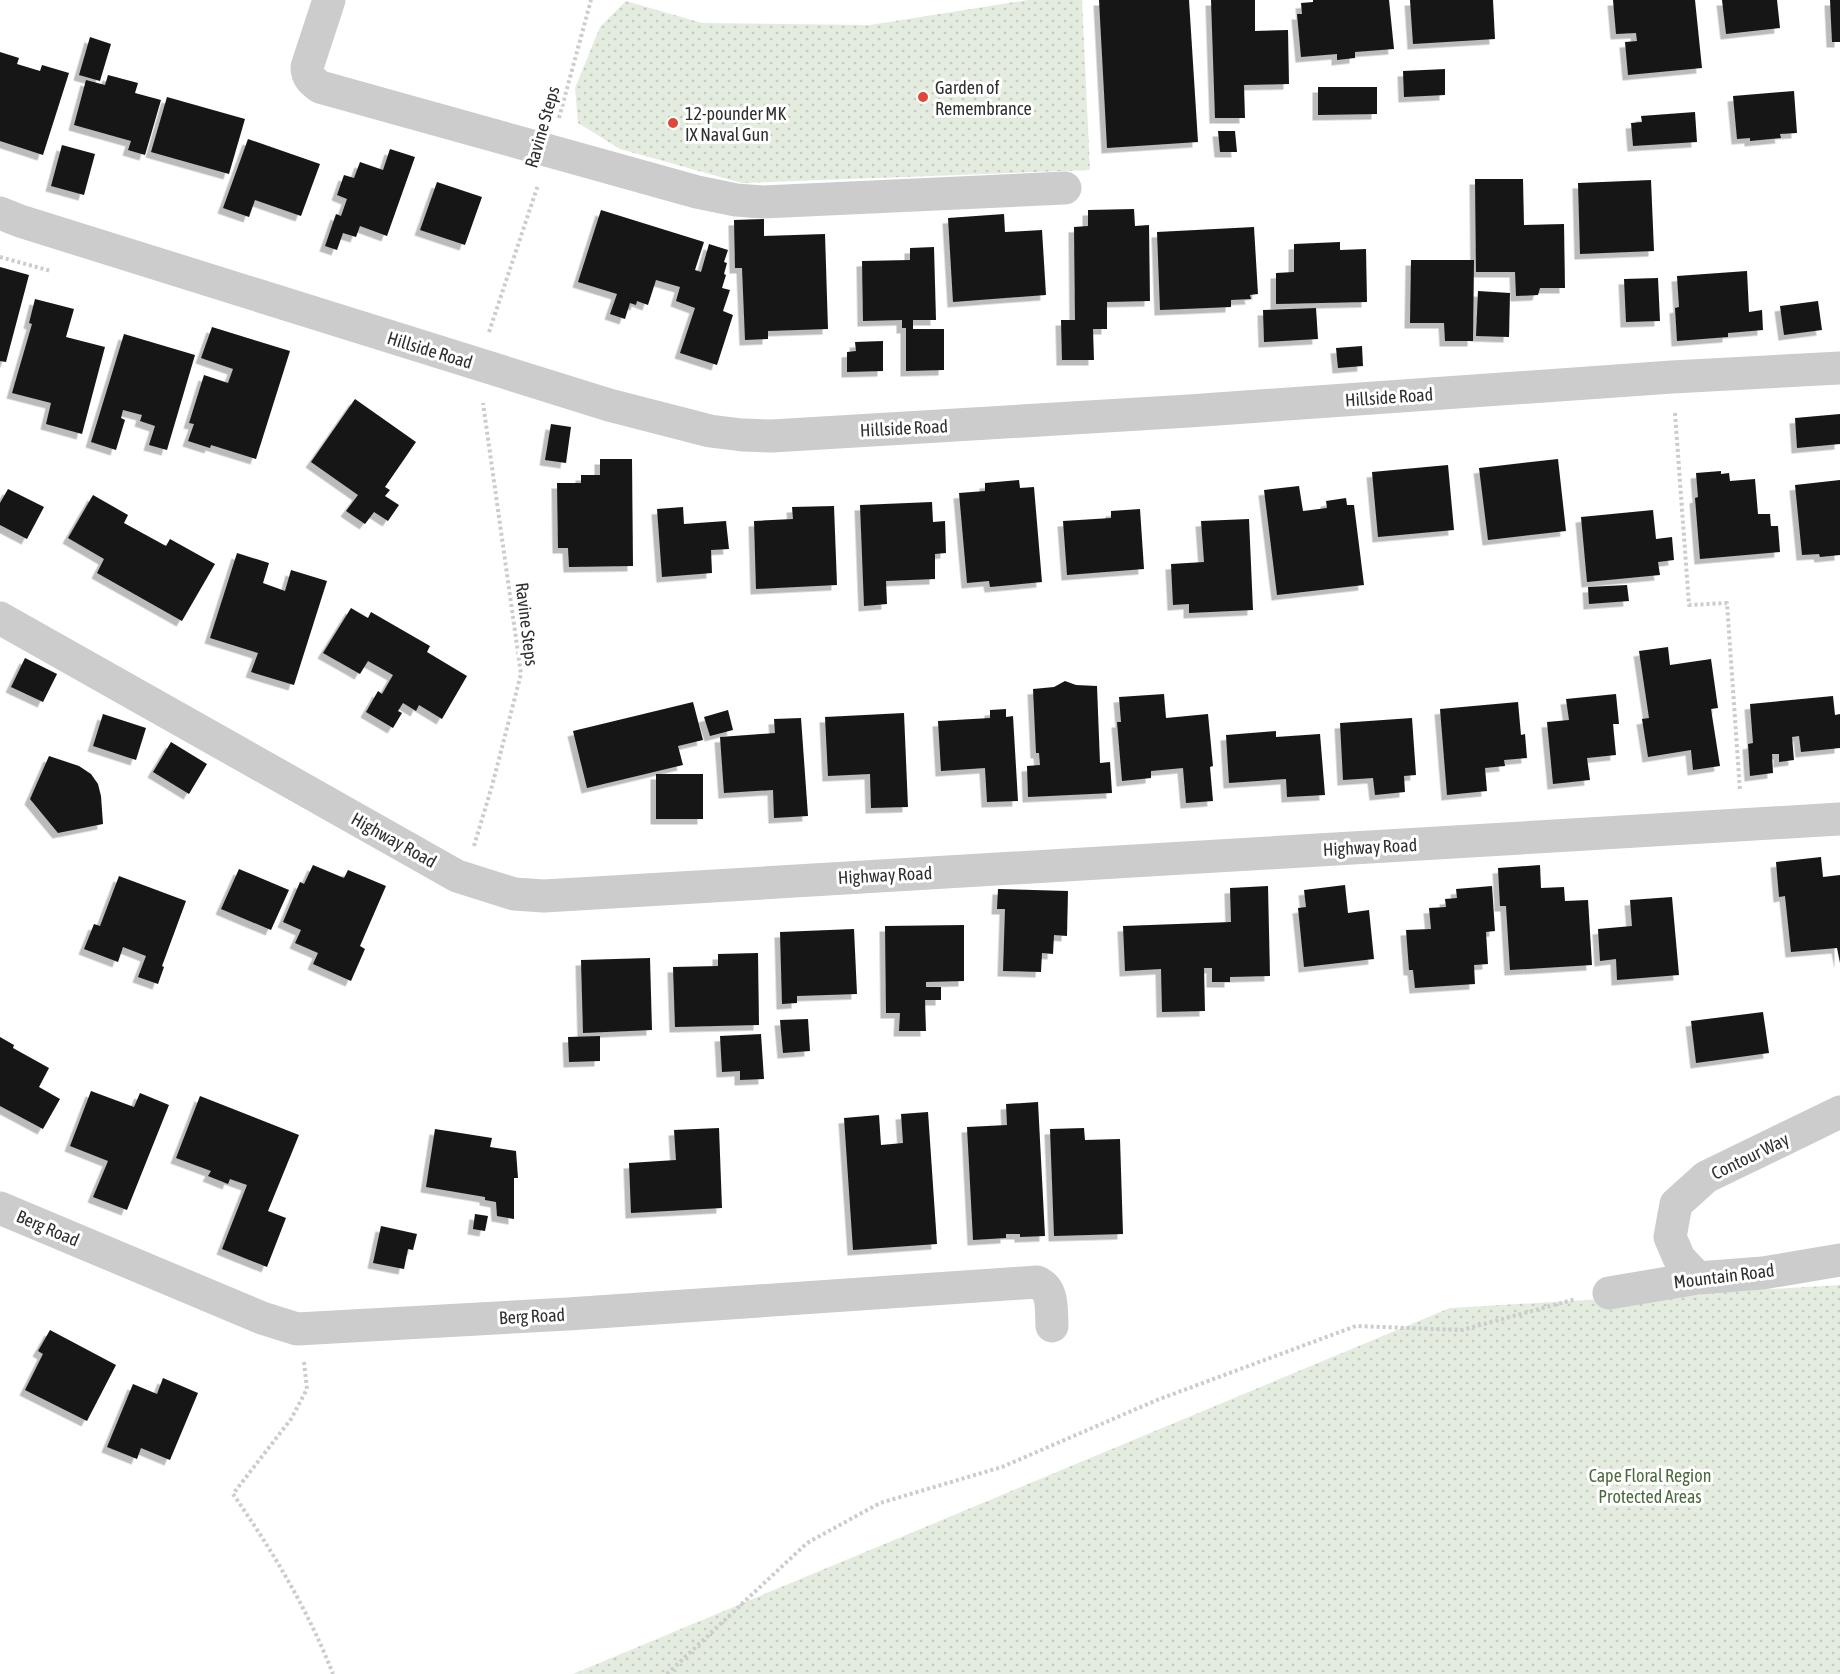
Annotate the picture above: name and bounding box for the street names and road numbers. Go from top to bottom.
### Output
street label: Ravine Steps [520,84,564,170]
street label: Hillside Road [385,327,475,373]
street label: Hillside Road [1344,383,1434,411]
street label: Hillside Road [859,415,949,441]
street label: Ravine Steps [511,581,543,667]
street label: Highway Road [348,808,440,872]
street label: Highway Road [1322,834,1418,860]
street label: Highway Road [837,862,933,888]
street label: Contour Way [1708,1128,1792,1184]
street label: Berg Road [13,1205,83,1251]
street label: Mountain Road [1672,1259,1776,1293]
street label: Berg Road [498,1304,566,1328]

